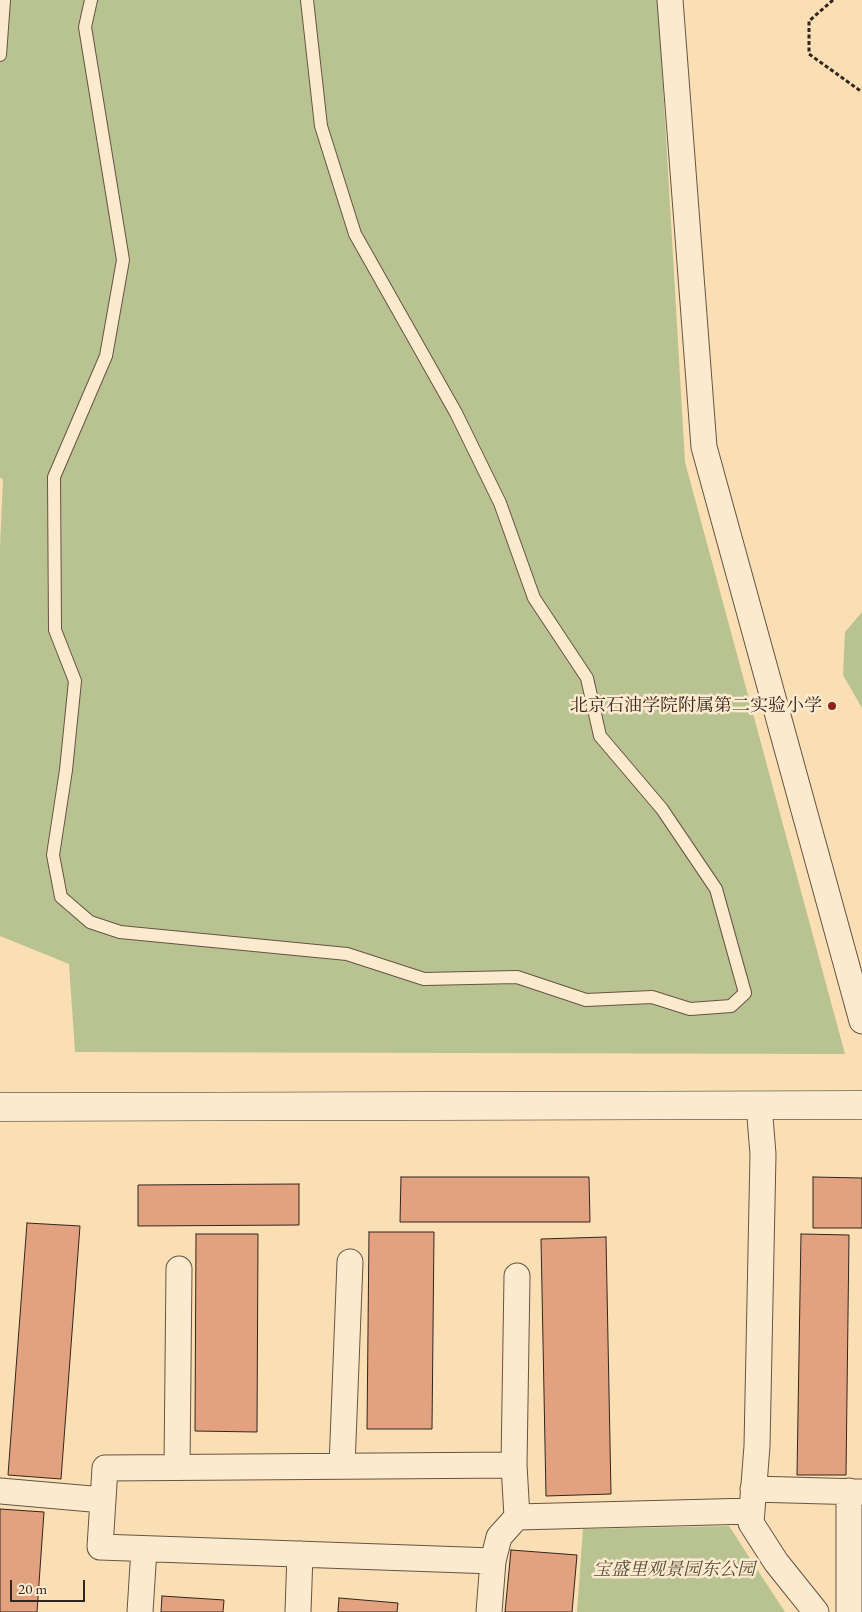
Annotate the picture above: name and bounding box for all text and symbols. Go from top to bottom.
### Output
place label: 北京石油学院附属第二实验小学 [570,695,822,717]
marker: 北京石油学院附属第二实验小学 [826,700,838,712]
park label: 宝盛里观景园东公园 [593,1559,755,1581]
scale bar [12,1570,88,1602]
text: 20 m [18,1579,47,1598]

